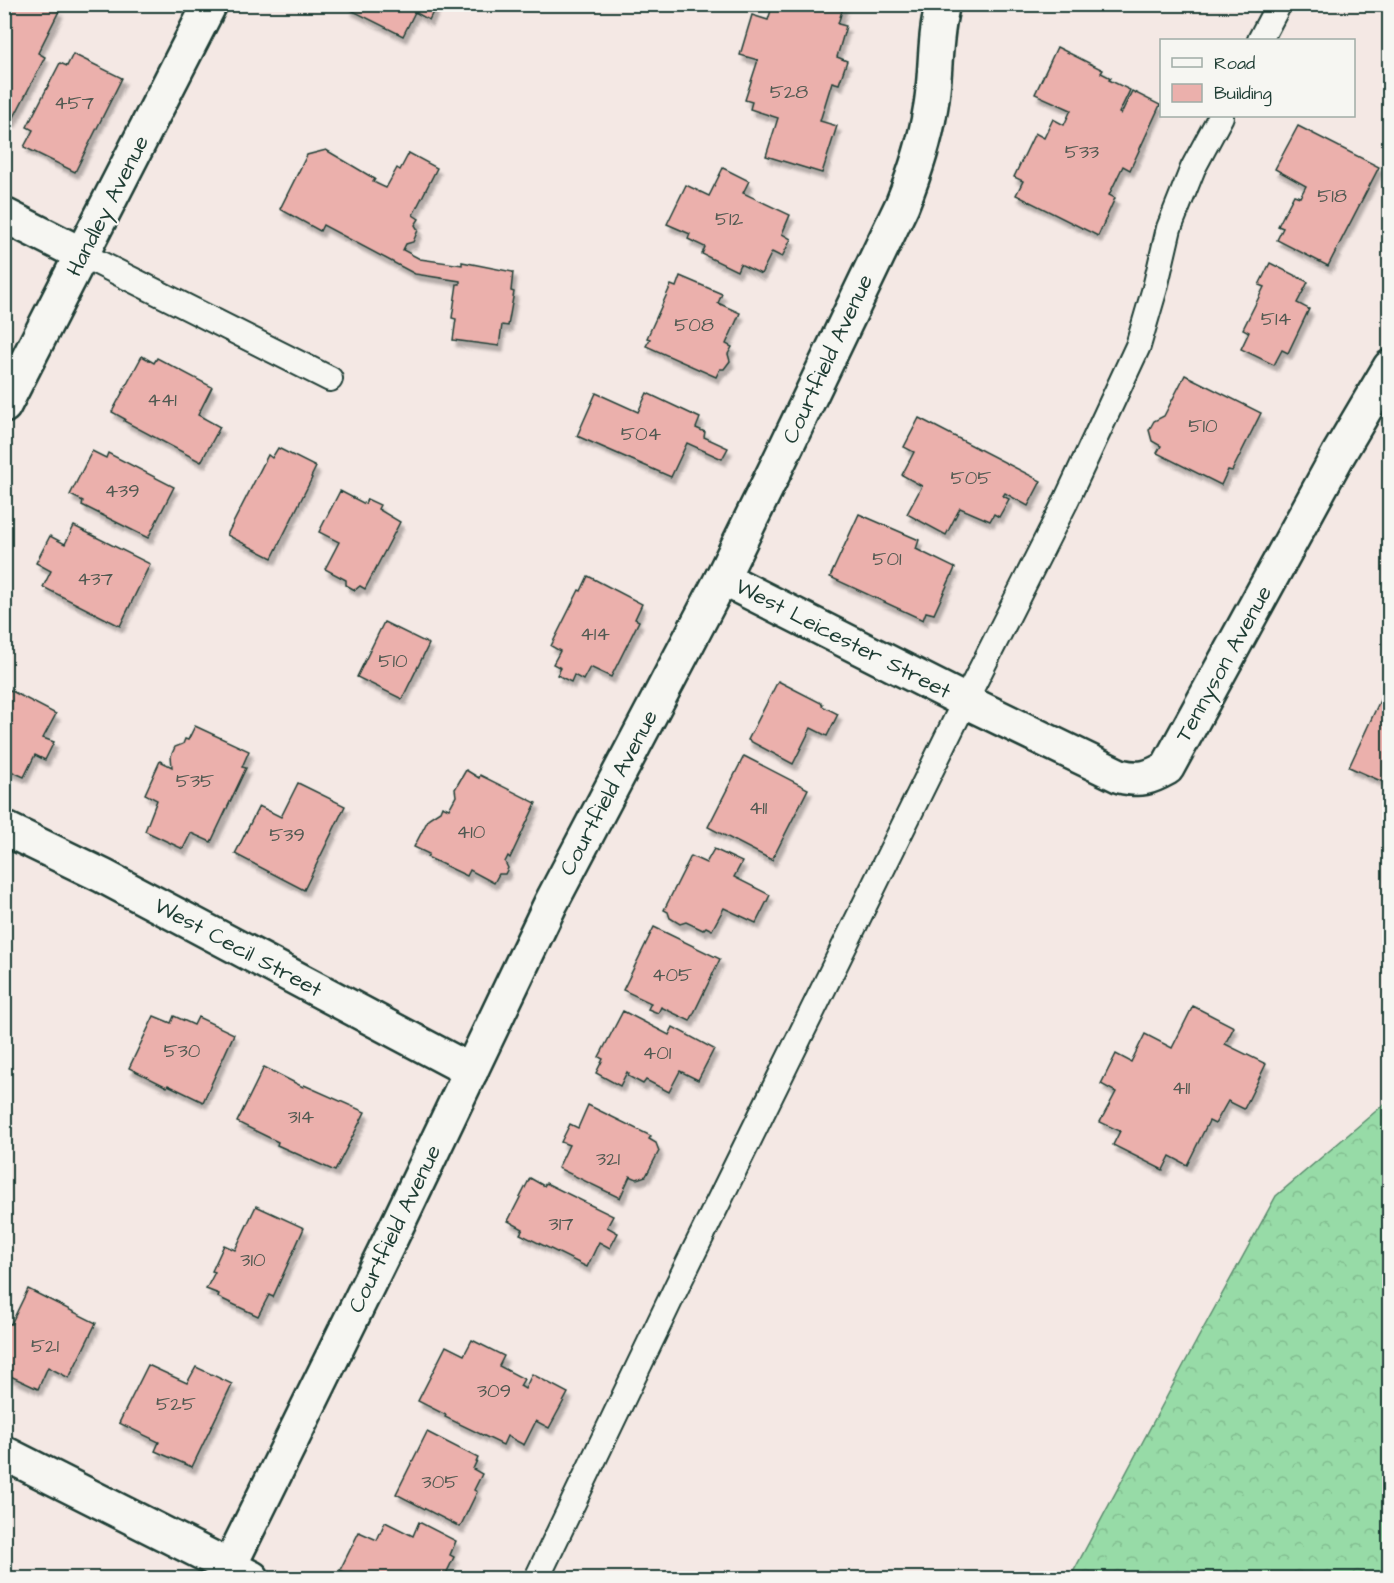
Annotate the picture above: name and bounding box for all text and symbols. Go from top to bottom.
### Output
legend [1160,39,1355,117]
text: Road [1214,51,1255,76]
house number: 528 [770,78,808,106]
text: Building [1214,81,1272,107]
house number: 457 [54,89,94,117]
street label: Handley Avenue [59,130,158,282]
house number: 533 [1065,138,1099,166]
house number: 518 [1317,182,1347,210]
house number: 512 [715,205,744,233]
street label: Courtfield Avenue [775,269,881,449]
house number: 514 [1261,305,1292,333]
house number: 508 [674,311,714,339]
house number: 441 [147,386,177,414]
house number: 510 [1188,412,1218,440]
house number: 504 [621,420,662,448]
house number: 505 [951,464,991,492]
house number: 439 [104,477,140,505]
house number: 501 [872,545,902,573]
house number: 437 [77,565,113,593]
street label: West Leicester Street [730,571,956,707]
street label: Tennyson Avenue [1168,580,1281,748]
house number: 414 [580,620,610,648]
house number: 510 [378,647,408,675]
street label: Courtfield Avenue [552,705,666,881]
house number: 535 [176,767,214,795]
house number: 411 [749,794,768,822]
house number: 410 [457,818,486,846]
house number: 539 [269,821,305,849]
street label: West Cecil Street [149,891,328,1005]
house number: 405 [652,961,692,989]
house number: 530 [164,1037,201,1065]
house number: 401 [643,1039,672,1067]
house number: 411 [1172,1074,1191,1102]
house number: 314 [288,1103,315,1131]
street label: Courtfield Avenue [341,1140,449,1318]
house number: 321 [596,1145,621,1173]
house number: 317 [548,1210,574,1238]
house number: 310 [240,1246,266,1274]
house number: 521 [31,1332,60,1360]
house number: 309 [477,1377,511,1405]
house number: 525 [156,1390,196,1418]
house number: 305 [422,1468,458,1496]

